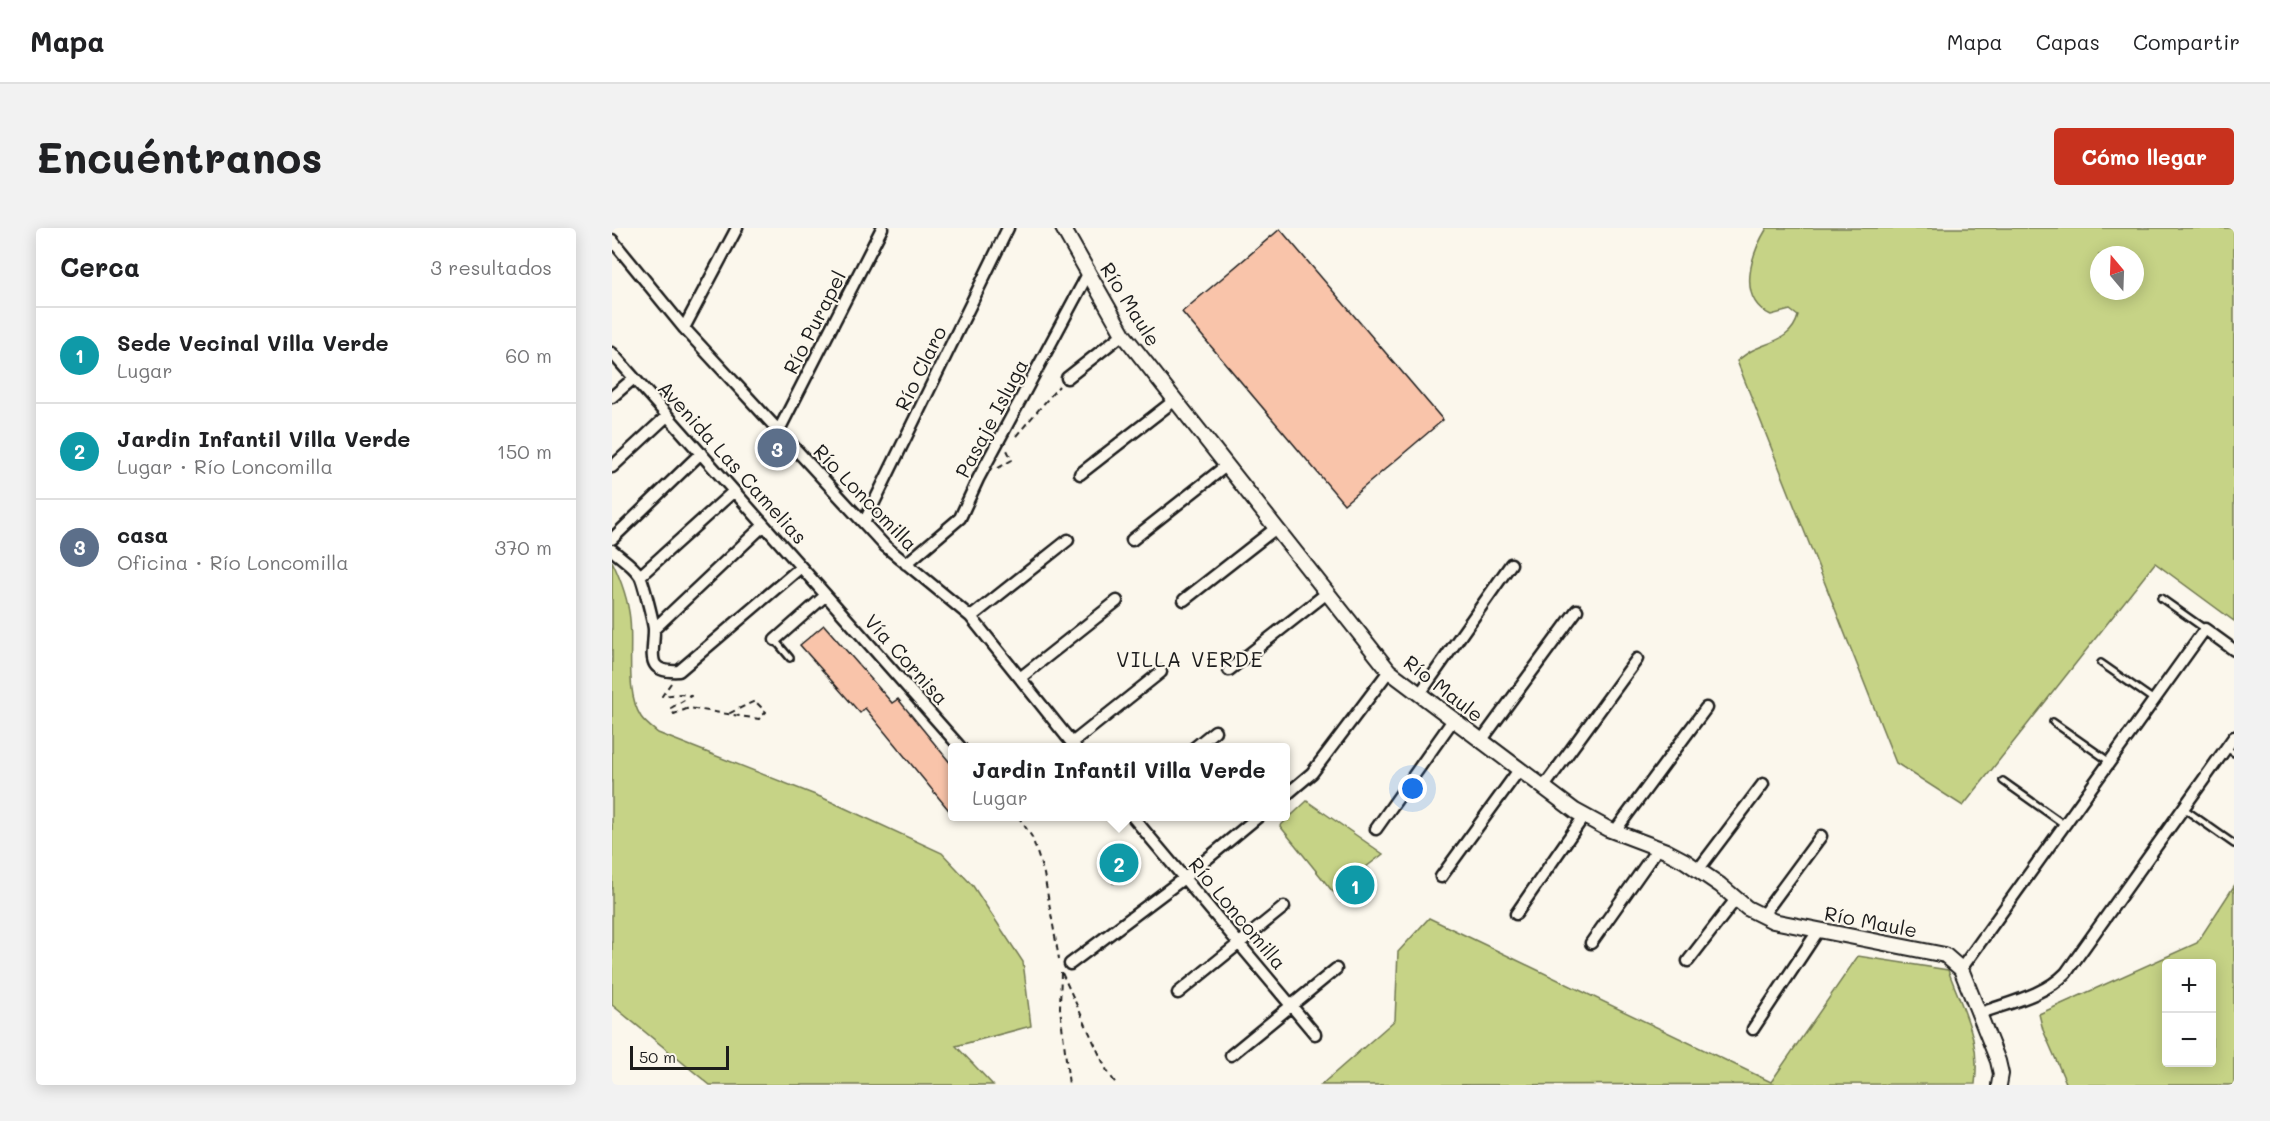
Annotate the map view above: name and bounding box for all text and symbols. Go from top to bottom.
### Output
text: Mapa [30,23,105,59]
text: Mapa [1947,28,2003,55]
text: Capas [2036,28,2100,55]
text: Compartir [2133,28,2240,55]
button: Cómo llegar [2054,128,2234,185]
text: Encuéntranos [36,129,322,184]
north arrow [2090,246,2144,300]
text: Cerca [60,250,140,284]
text: 3 resultados [430,254,552,280]
street label: Río Maule [1095,257,1167,351]
street label: Río Purapel [777,266,851,378]
street label: Río Claro [888,321,952,415]
text: Sede Vecinal Villa Verde [117,328,389,357]
text: 1 [75,342,84,368]
text: 60 m [505,342,552,368]
street label: Pasaje Isluga [949,354,1033,482]
text: Lugar [117,357,173,383]
street label: Avenida Las Camelias [653,375,813,549]
text: Jardin Infantil Villa Verde [117,424,410,453]
pin: 3 [758,426,796,470]
text: 2 [74,438,85,464]
text: 150 m [497,438,552,464]
street label: Río Loncomilla [808,438,924,556]
text: Lugar · Río Loncomilla [117,453,333,479]
text: casa [117,520,168,549]
text: 3 [74,534,86,560]
text: 370 m [494,534,552,560]
text: Oficina · Río Loncomilla [117,549,349,575]
street label: Vía Cornisa [859,608,955,710]
district label: VILLA VERDE [1116,645,1264,672]
street label: Río Maule [1399,649,1489,727]
popup [948,743,1290,821]
text: Jardin Infantil Villa Verde [972,755,1266,784]
your location [1398,774,1427,803]
text: Lugar [972,784,1028,810]
pin: 2 [1100,840,1138,886]
street label: Río Loncomilla [1183,851,1293,975]
pin: 1 [1336,862,1374,908]
street label: Río Maule [1822,899,1920,943]
map controls [2162,959,2216,1067]
button: + [2162,959,2216,1013]
button: − [2162,1013,2216,1067]
scale bar [630,1043,729,1070]
text: 50 m [639,1046,676,1067]

